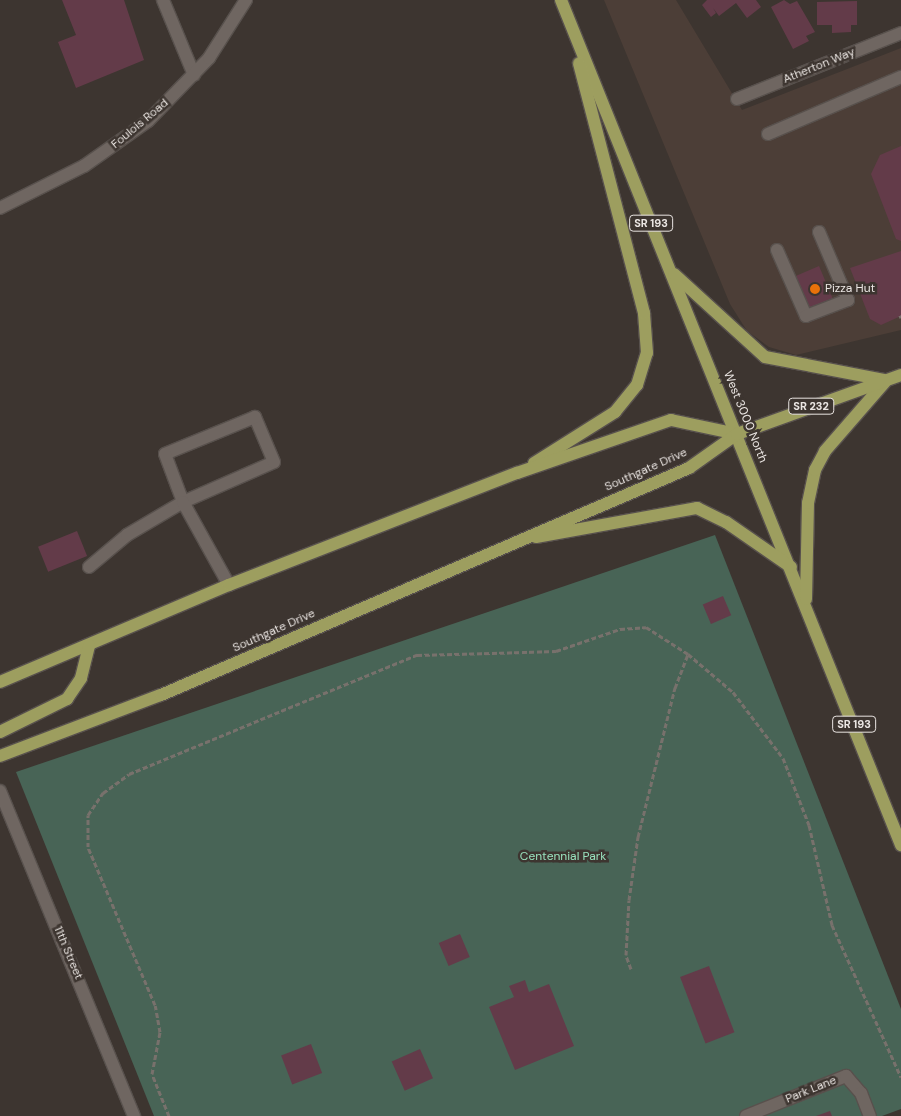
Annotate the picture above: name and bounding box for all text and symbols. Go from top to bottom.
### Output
street label: Atherton Way [781,45,857,87]
street label: Foulois Road [109,96,171,152]
road number: SR 193 [628,214,674,232]
place label: Pizza Hut [825,282,875,296]
marker: Pizza Hut [809,283,821,295]
street label: West 3000 North [720,369,770,465]
road number: SR 232 [787,398,835,414]
street label: Southgate Drive [603,445,689,495]
street label: Southgate Drive [231,606,317,656]
road number: SR 193 [832,716,876,732]
park label: Centennial Park [520,850,606,864]
street label: 11th Street [50,924,86,982]
street label: Park Lane [784,1073,838,1107]

